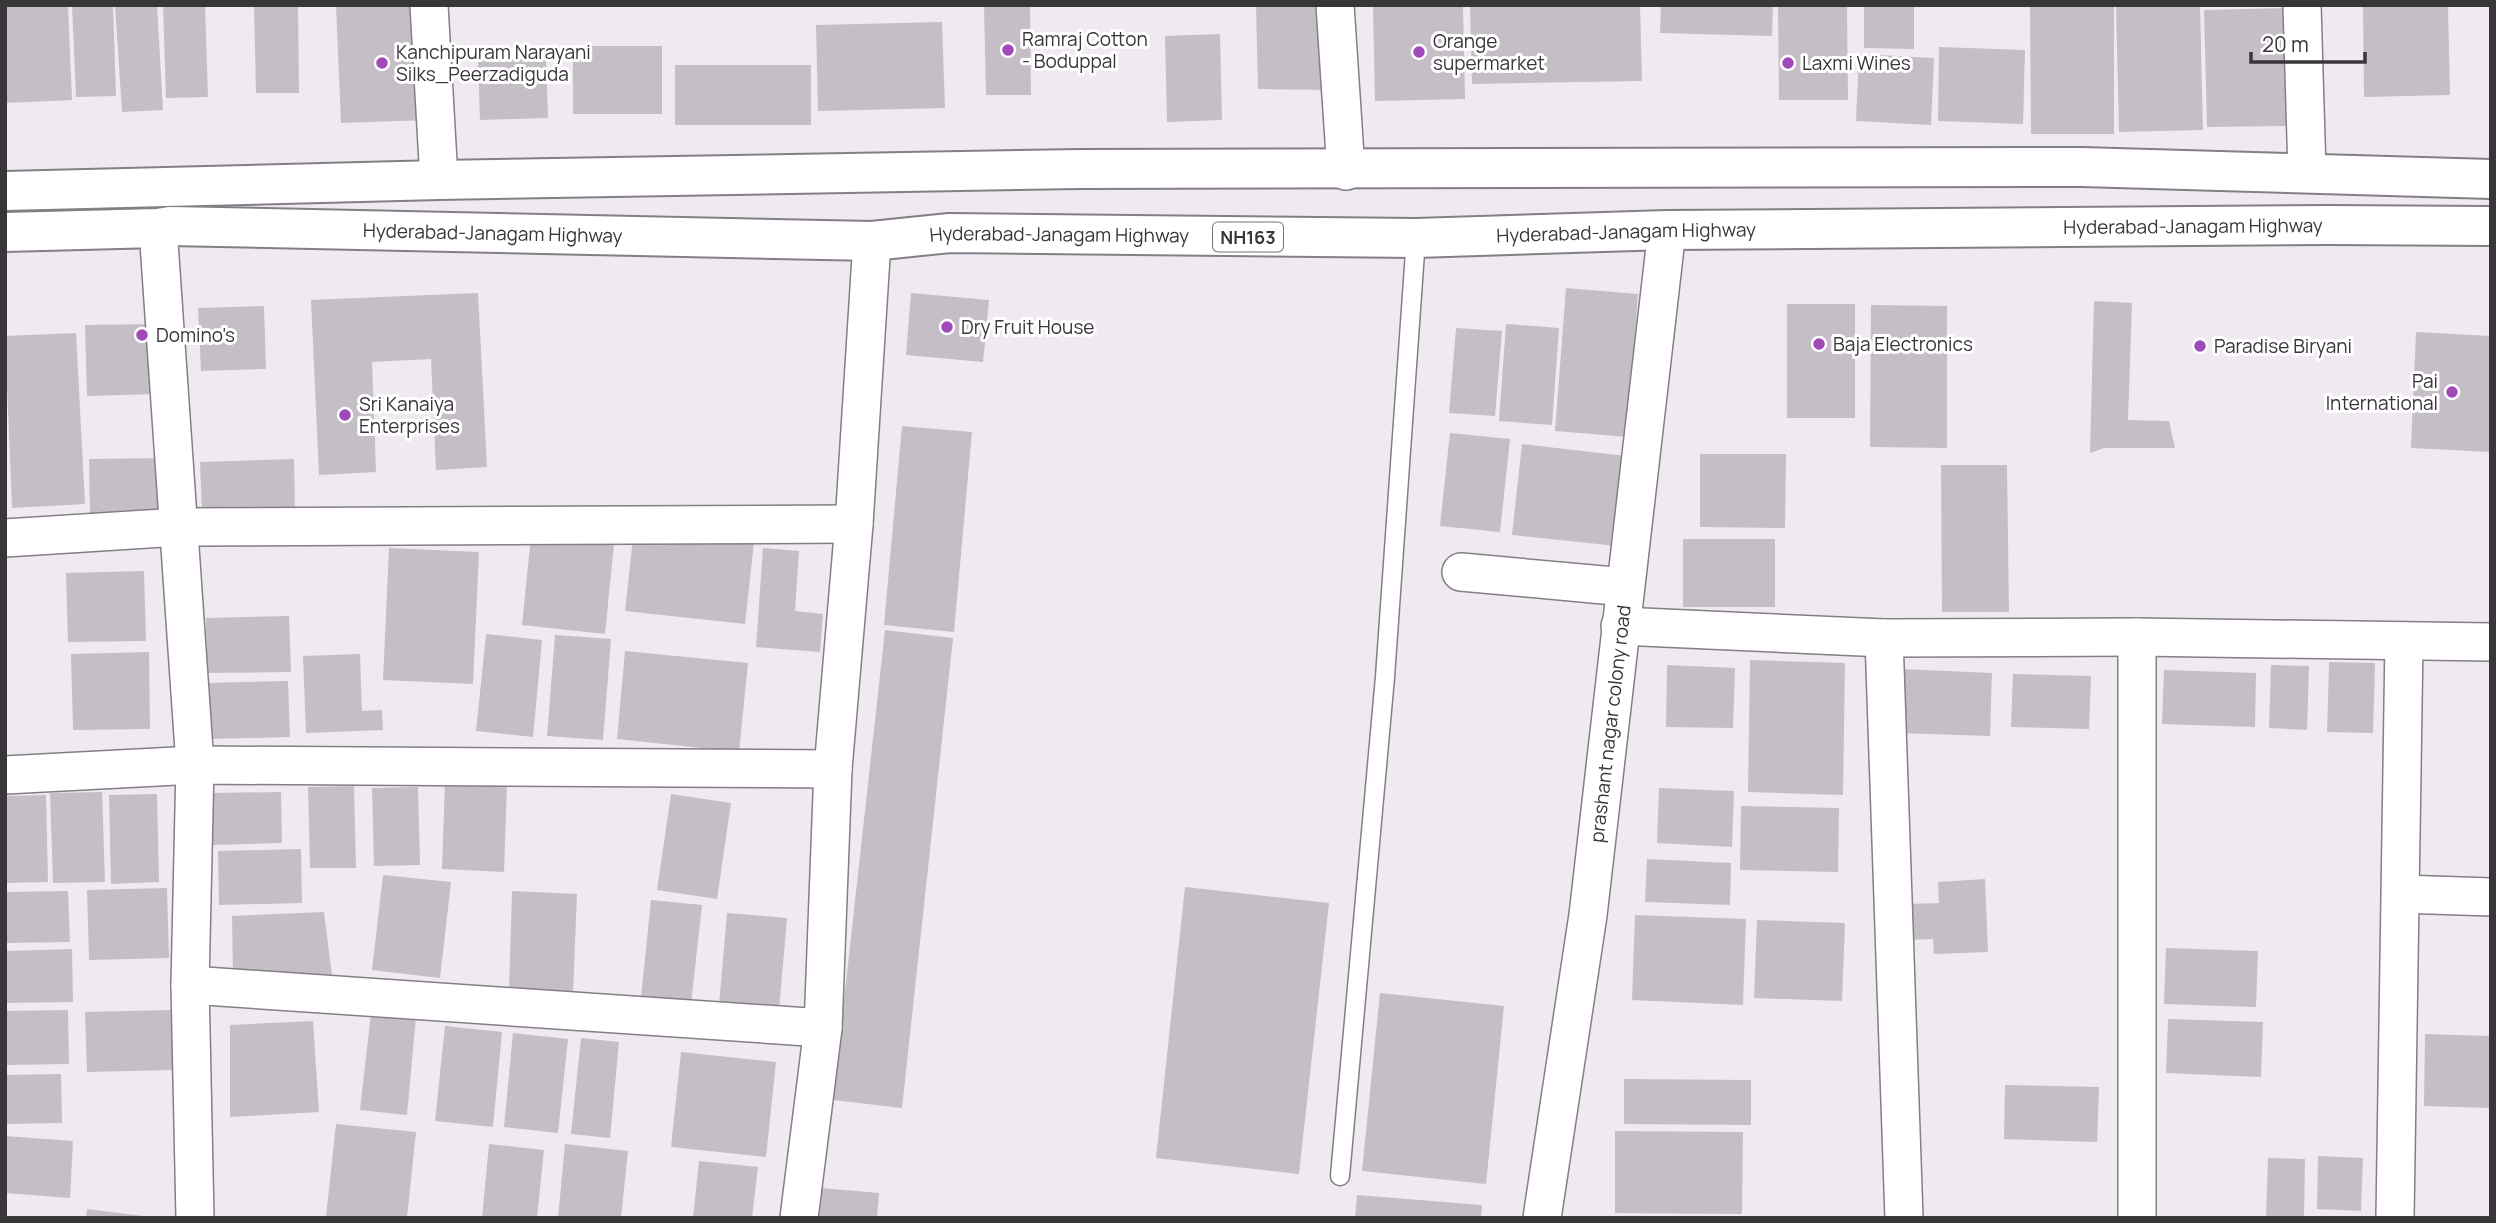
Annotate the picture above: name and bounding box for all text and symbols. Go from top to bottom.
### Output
scale bar [2251,21,2365,65]
place label: Ramraj Cotton - Boduppal [1022,26,1148,74]
place label: Orange supermarket [1433,28,1545,76]
text: 20 m [2262,30,2309,58]
place label: Kanchipuram Narayani Silks_Peerzadiguda [396,39,591,87]
marker: Ramraj Cotton - Boduppal [1000,42,1016,58]
marker: Orange supermarket [1411,44,1427,60]
place label: Laxmi Wines [1802,50,1911,76]
marker: Kanchipuram Narayani Silks_Peerzadiguda [374,55,390,71]
marker: Laxmi Wines [1780,55,1796,71]
street label: Hyderabad-Janagam Highway [2063,212,2323,240]
street label: Hyderabad-Janagam Highway [1496,216,1756,248]
street label: Hyderabad-Janagam Highway [363,217,623,249]
street label: Hyderabad-Janagam Highway [928,220,1189,249]
road number: NH163 [1213,222,1283,251]
place label: Dry Fruit House [961,314,1094,340]
marker: Dry Fruit House [939,319,955,335]
place label: Domino's [156,322,235,348]
marker: Domino's [134,327,150,343]
place label: Baja Electronics [1833,331,1973,357]
place label: Paradise Biryani [2214,333,2352,359]
marker: Baja Electronics [1811,336,1827,352]
marker: Paradise Biryani [2192,338,2208,354]
place label: Pai International [2326,368,2438,416]
marker: Pai International [2444,384,2460,400]
place label: Sri Kanaiya Enterprises [359,391,460,439]
marker: Sri Kanaiya Enterprises [337,407,353,423]
street label: prashant nagar colony road [1583,604,1637,844]

